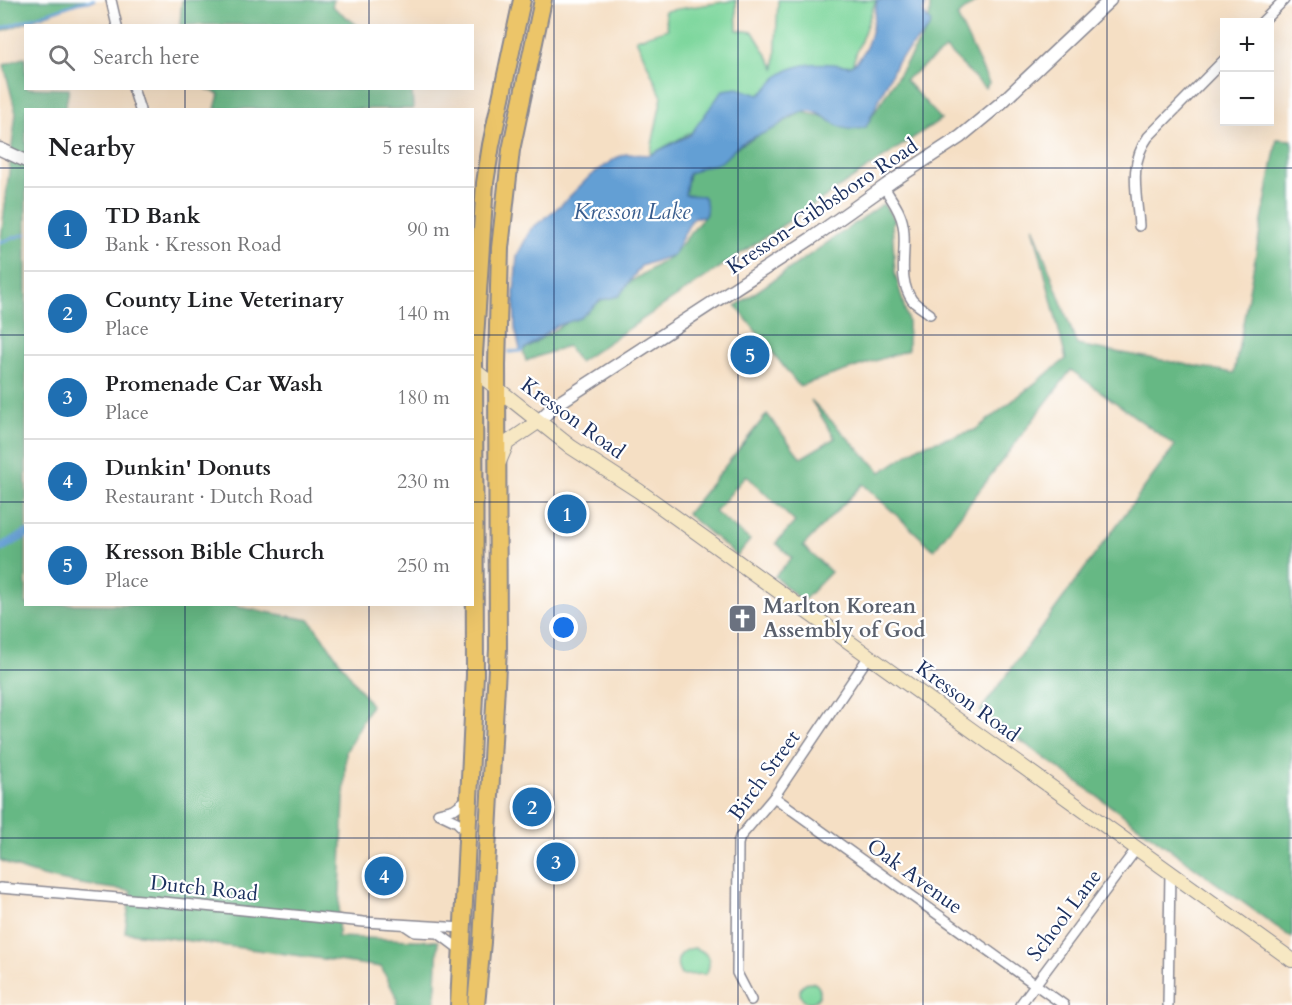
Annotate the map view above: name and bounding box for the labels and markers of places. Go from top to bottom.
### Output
pin: 5 [730,332,770,378]
pin: 1 [548,492,586,536]
place label: Marlton Korean Assembly of God [763,592,925,645]
church icon: Marlton Korean Assembly of God [726,602,758,634]
pin: 2 [512,784,552,830]
pin: 3 [536,840,576,884]
pin: 4 [364,854,404,898]

